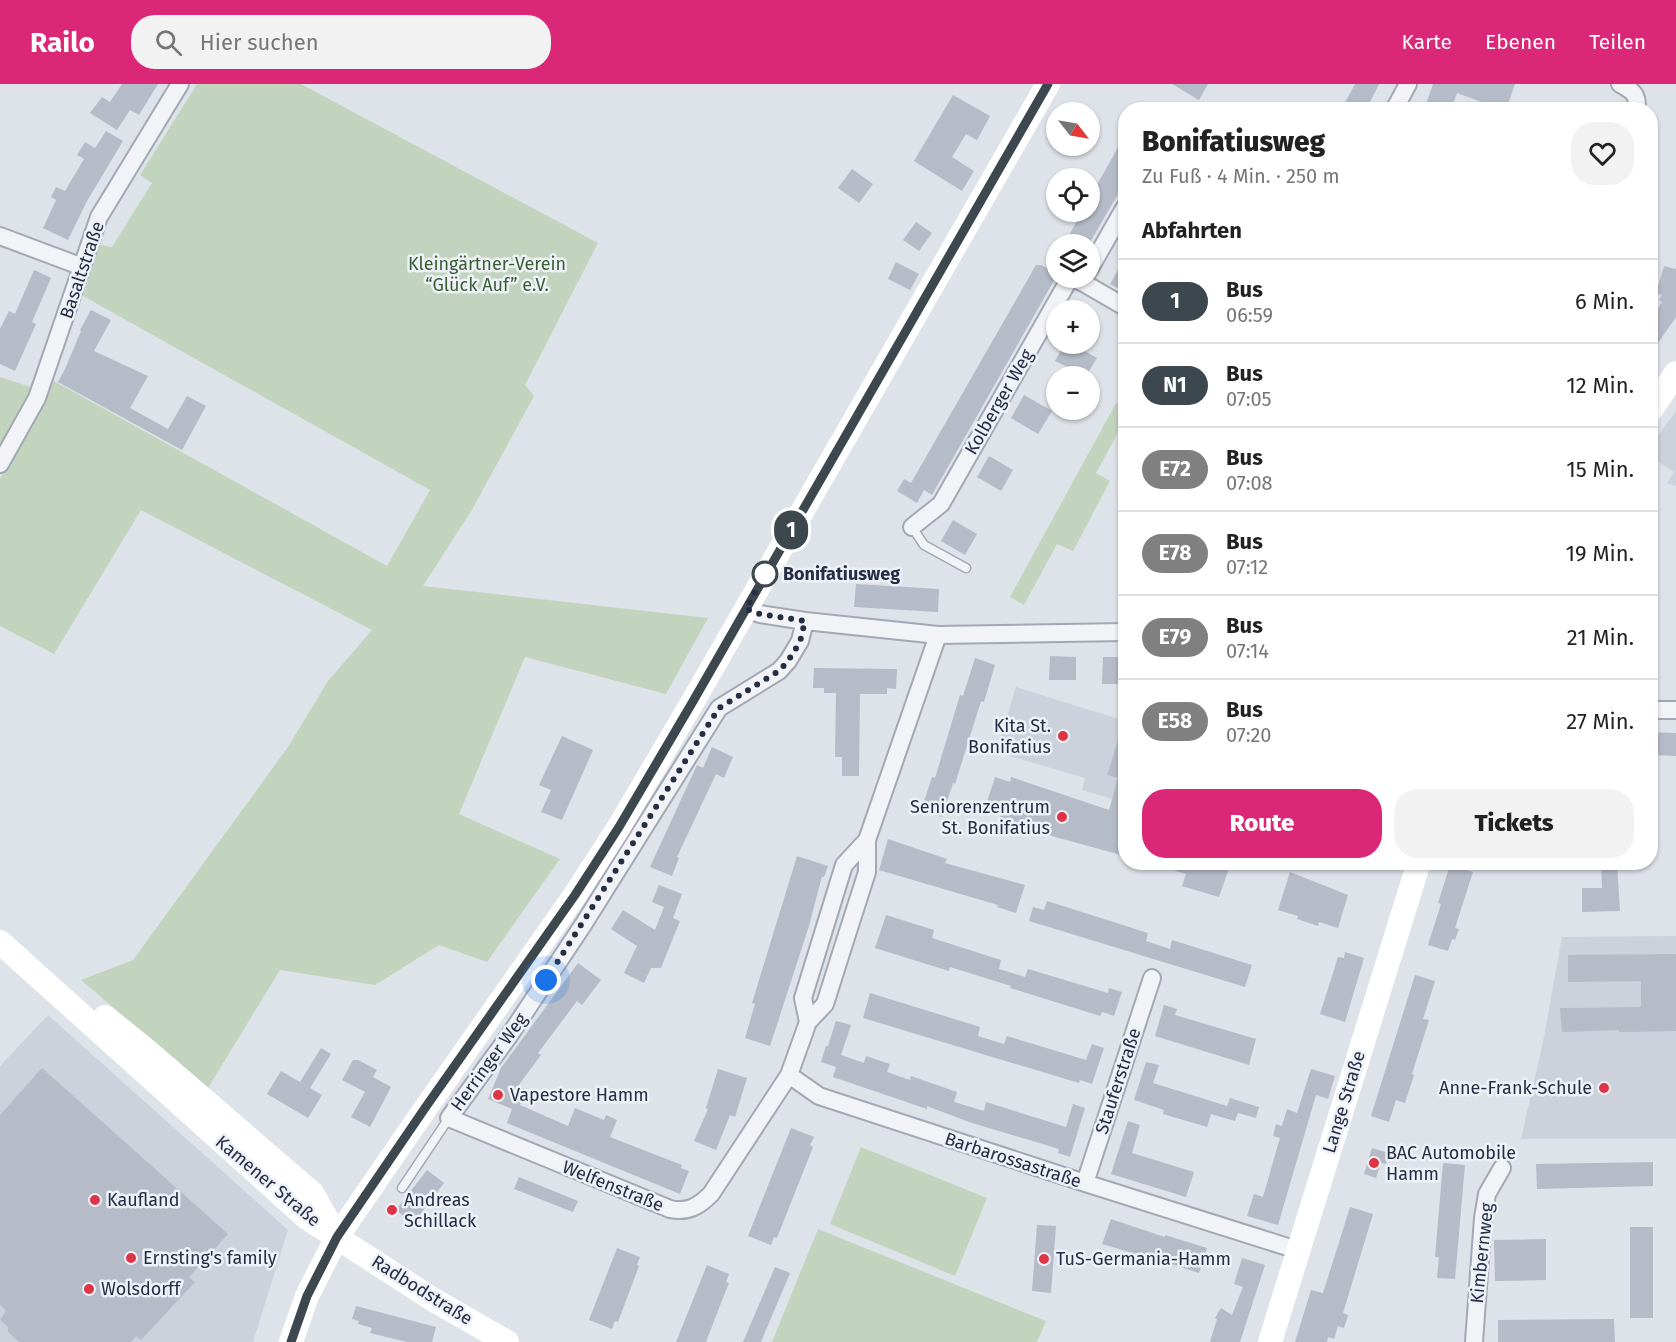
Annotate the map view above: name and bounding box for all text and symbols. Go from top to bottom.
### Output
search box [131,15,551,69]
text: Railo [30,26,95,59]
icon: search [152,26,185,59]
text: Hier suchen [200,29,319,56]
text: Karte [1401,29,1452,55]
text: Ebenen [1485,29,1556,55]
text: Teilen [1589,29,1646,55]
north arrow [1046,102,1100,156]
map controls [1046,102,1100,420]
button: heart [1571,122,1634,185]
text: Bonifatiusweg [1142,125,1325,158]
text: Zu Fuß · 4 Min. · 250 m [1142,164,1340,188]
button: locate [1046,168,1100,222]
text: Abfahrten [1142,217,1242,244]
street label: Basaltstraße [55,218,109,322]
button: layers [1046,234,1100,288]
park label: Kleingärtner-Verein “Glück Auf” e.V. [408,253,566,296]
text: Bus [1226,276,1263,303]
text: 1 [1170,288,1180,314]
text: 6 Min. [1575,288,1634,315]
button: + [1046,300,1100,354]
text: 06:59 [1226,303,1273,327]
street label: Kolberger Weg [960,345,1038,459]
text: Bus [1226,360,1263,387]
button: − [1046,366,1100,420]
text: N1 [1163,372,1187,398]
text: 12 Min. [1566,372,1634,399]
text: 07:05 [1226,387,1272,411]
text: Bus [1226,444,1263,471]
text: E72 [1159,456,1191,482]
text: 15 Min. [1566,456,1634,483]
text: 07:08 [1226,471,1273,495]
line badge: 1 [772,510,810,550]
text: 1 [786,517,796,543]
text: Bus [1226,528,1263,555]
text: E78 [1159,540,1191,566]
text: 19 Min. [1566,540,1634,567]
text: 07:12 [1226,555,1268,579]
marker: Bonifatiusweg [752,561,778,587]
place label: Bonifatiusweg [783,563,900,585]
text: Bus [1226,612,1263,639]
text: E79 [1159,624,1191,650]
text: 21 Min. [1567,624,1634,651]
text: 07:14 [1226,639,1269,663]
text: Bus [1226,696,1263,723]
text: E58 [1158,708,1192,734]
text: 27 Min. [1566,708,1634,735]
place label: Kita St. Bonifatius [968,715,1051,758]
text: 07:20 [1226,723,1272,747]
marker: Kita St. Bonifatius [1056,729,1070,743]
button: Route [1142,789,1382,858]
button: Tickets [1394,789,1634,858]
place label: Seniorenzentrum St. Bonifatius [910,796,1050,839]
marker: Seniorenzentrum St. Bonifatius [1055,810,1069,824]
your location [531,965,561,995]
street label: Herringer Weg [446,1008,532,1115]
street label: Stauferstraße [1090,1025,1146,1137]
street label: Lange Straße [1318,1048,1370,1156]
place label: Anne-Frank-Schule [1439,1077,1592,1099]
marker: Anne-Frank-Schule [1597,1081,1611,1095]
place label: Vapestore Hamm [510,1084,649,1106]
marker: Vapestore Hamm [491,1088,505,1102]
street label: Barbarossastraße [942,1128,1084,1192]
street label: Kamener Straße [211,1131,325,1231]
place label: BAC Automobile Hamm [1386,1142,1516,1185]
street label: Welfenstraße [559,1156,667,1216]
marker: BAC Automobile Hamm [1367,1156,1381,1170]
place label: Kaufland [107,1189,179,1211]
place label: Andreas Schillack [404,1189,477,1232]
marker: Kaufland [88,1193,102,1207]
street label: Kimbernweg [1466,1201,1498,1304]
marker: Andreas Schillack [385,1203,399,1217]
place label: Ernsting's family [143,1247,277,1269]
place label: TuS-Germania-Hamm [1056,1248,1231,1270]
street label: Radbodstraße [368,1250,476,1330]
marker: Ernsting's family [124,1251,138,1265]
marker: TuS-Germania-Hamm [1037,1252,1051,1266]
place label: Wolsdorff [101,1278,182,1300]
marker: Wolsdorff [82,1282,96,1296]

